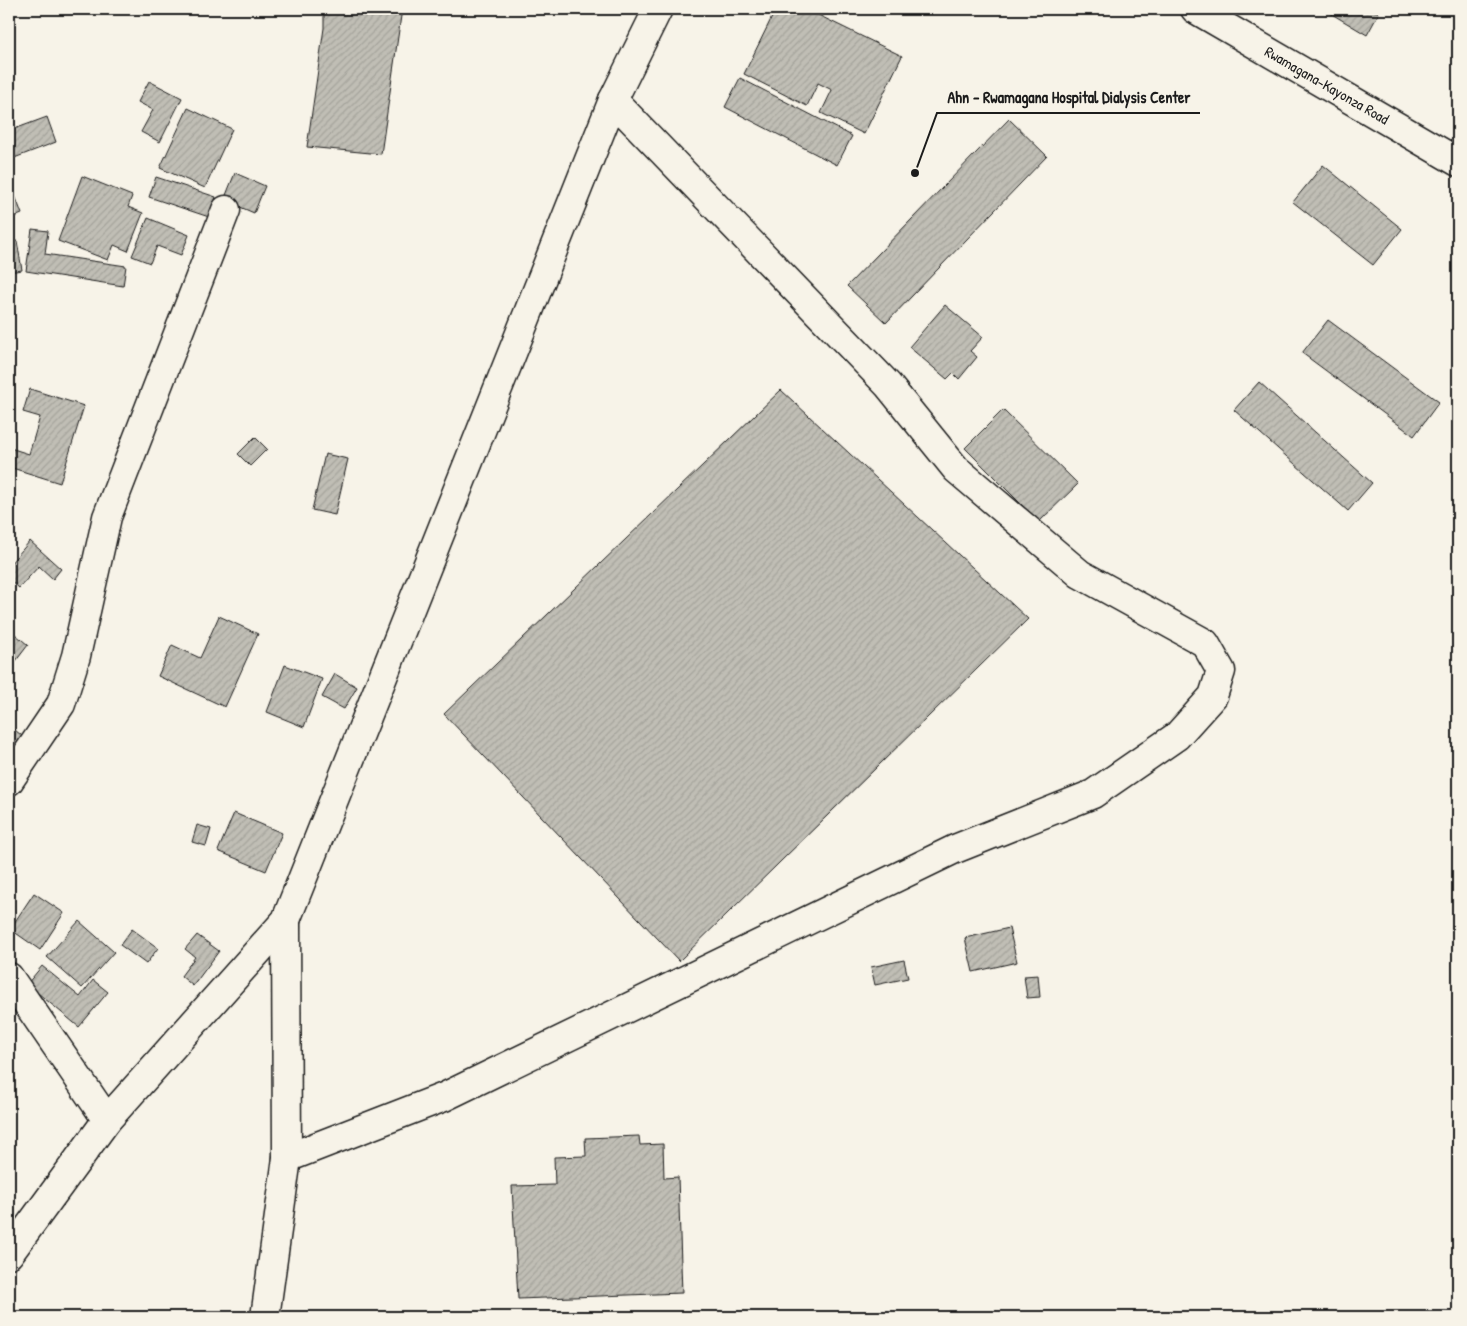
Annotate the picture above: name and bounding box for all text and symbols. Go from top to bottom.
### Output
street label: Rwamagana-Kayonza Road [1261,41,1393,129]
callout: Ahn - Rwamagana Hospital Dialysis Center [937,82,1200,113]
text: Ahn - Rwamagana Hospital Dialysis Center [948,86,1191,109]

